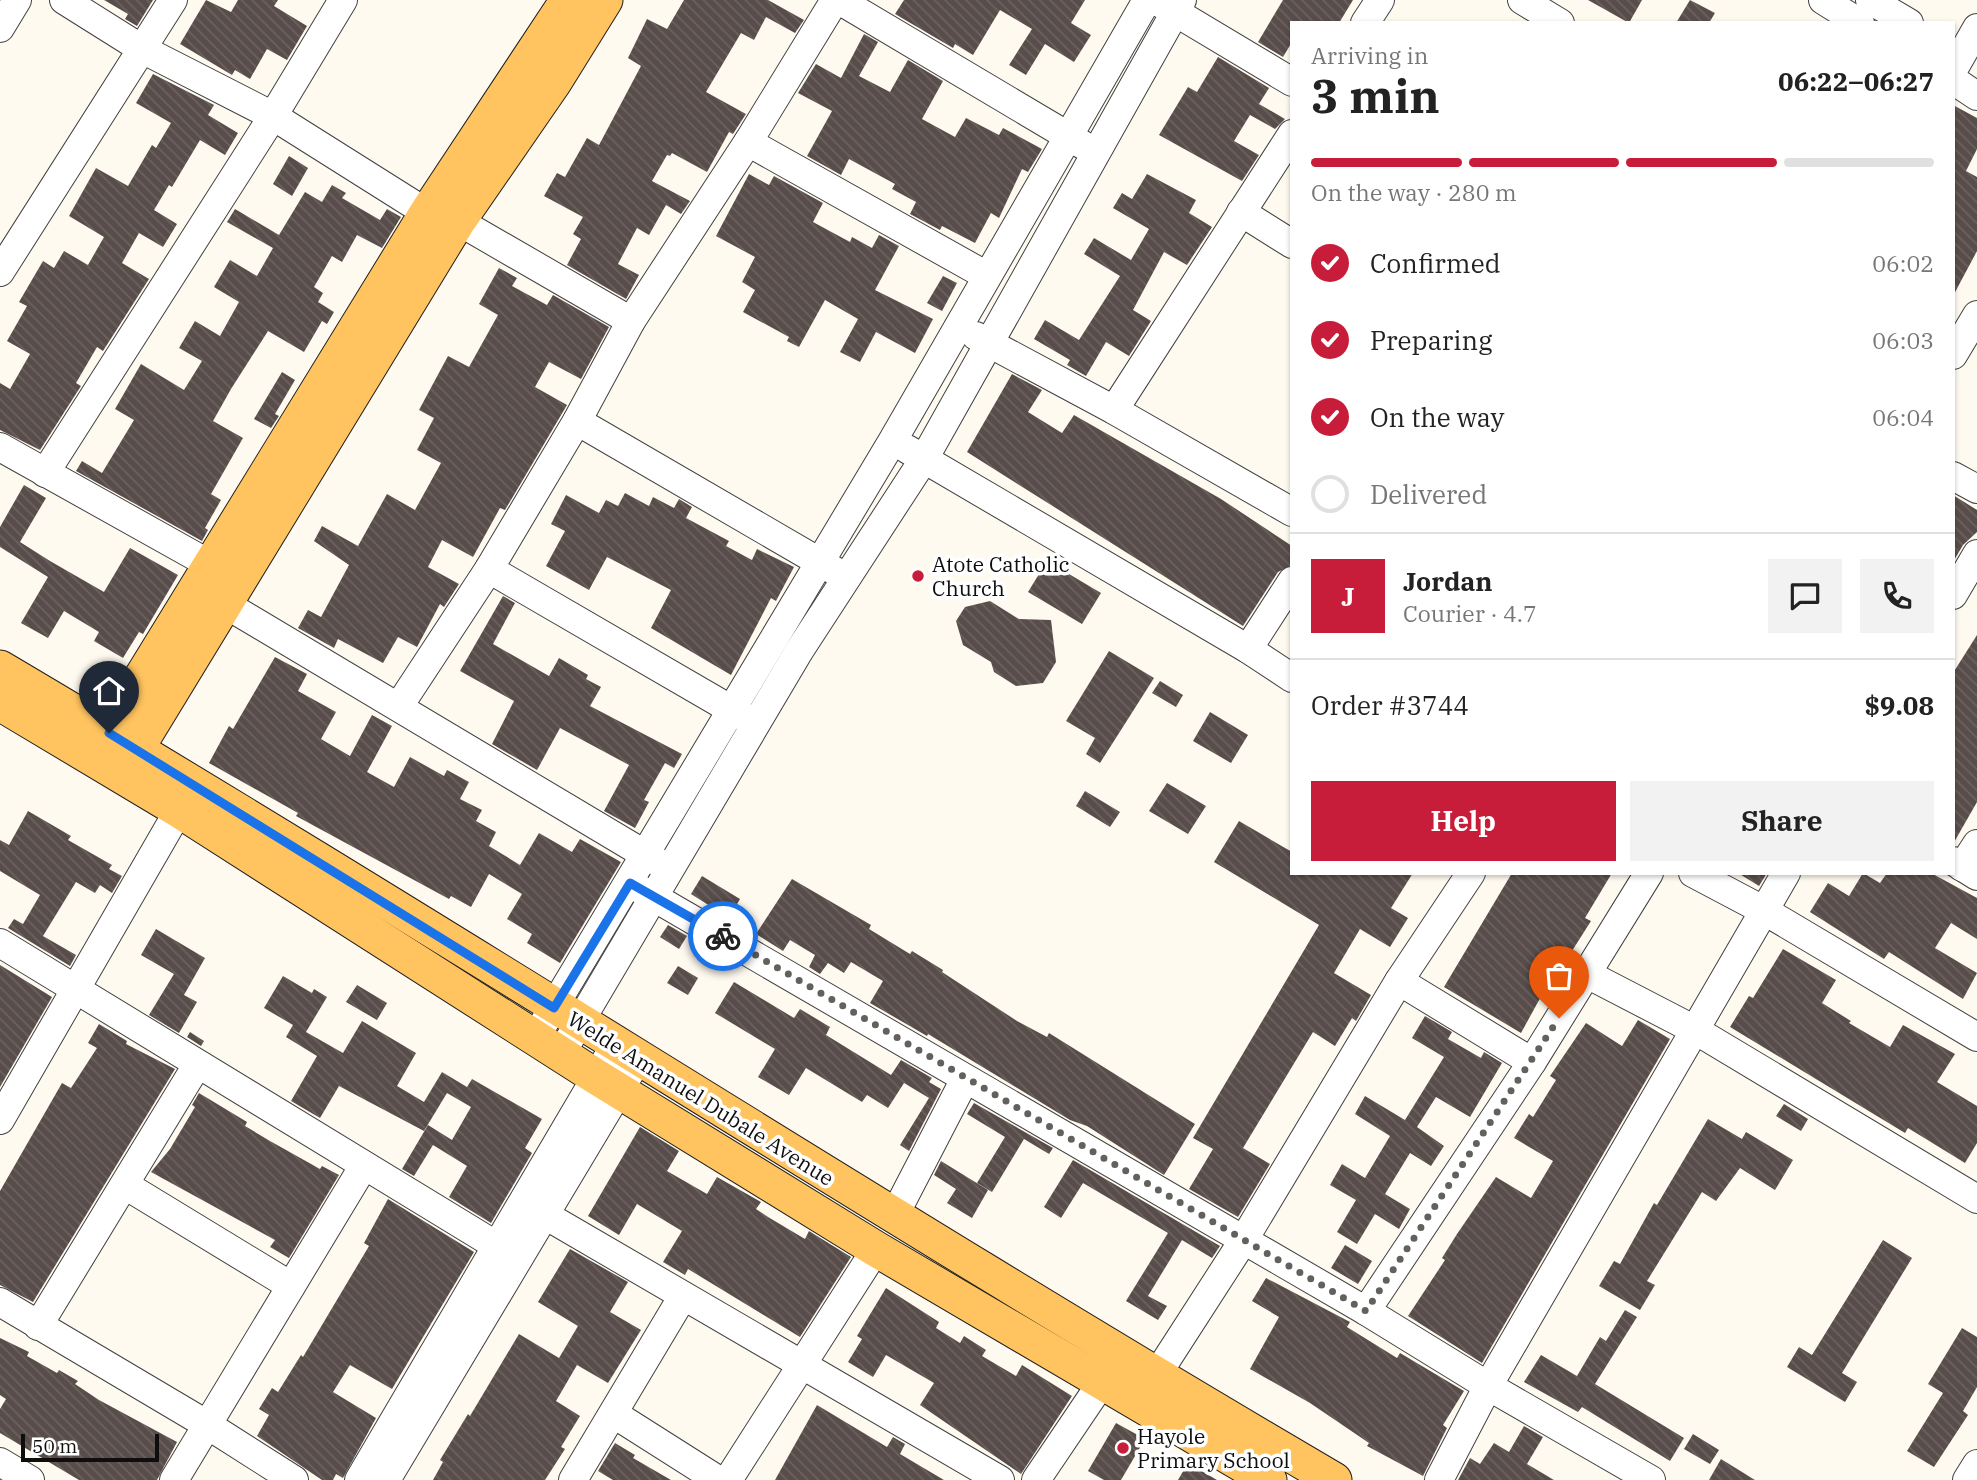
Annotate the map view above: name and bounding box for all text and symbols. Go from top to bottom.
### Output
text: Arriving in [1311,40,1428,70]
text: 06:22–06:27 [1778,64,1934,98]
text: 3 min [1311,66,1440,126]
text: On the way · 280 m [1311,177,1517,207]
icon: check [1311,244,1349,282]
text: Confirmed [1370,246,1501,280]
text: 06:02 [1872,248,1934,278]
icon: check [1311,321,1349,359]
text: Preparing [1370,323,1492,357]
text: 06:03 [1872,325,1934,355]
icon: check [1311,398,1349,436]
text: On the way [1370,400,1504,434]
text: 06:04 [1872,402,1934,432]
text: Delivered [1370,477,1487,511]
place label: Atote Catholic Church [932,550,1070,602]
button: chat [1768,559,1842,633]
button: phone [1860,559,1934,633]
text: Jordan [1403,564,1493,598]
marker: Atote Catholic Church [910,568,926,584]
text: J [1341,579,1355,613]
text: Courier · 4.7 [1403,598,1537,628]
pin [79,661,139,733]
icon: home [90,672,128,710]
text: Order #3744 [1311,688,1469,722]
text: $9.08 [1864,688,1934,722]
button: Help [1311,781,1616,861]
button: Share [1630,781,1934,861]
courier [688,901,758,971]
icon: bike [704,917,742,955]
pin [1529,946,1589,1018]
icon: bag [1540,957,1578,995]
street label: Welde Amanuel Dubale Avenue [563,1004,839,1192]
place label: Hayole Primary School [1137,1422,1290,1474]
scale bar [21,1431,159,1463]
text: 50 m [32,1434,77,1458]
marker: Hayole Primary School [1115,1440,1131,1456]

